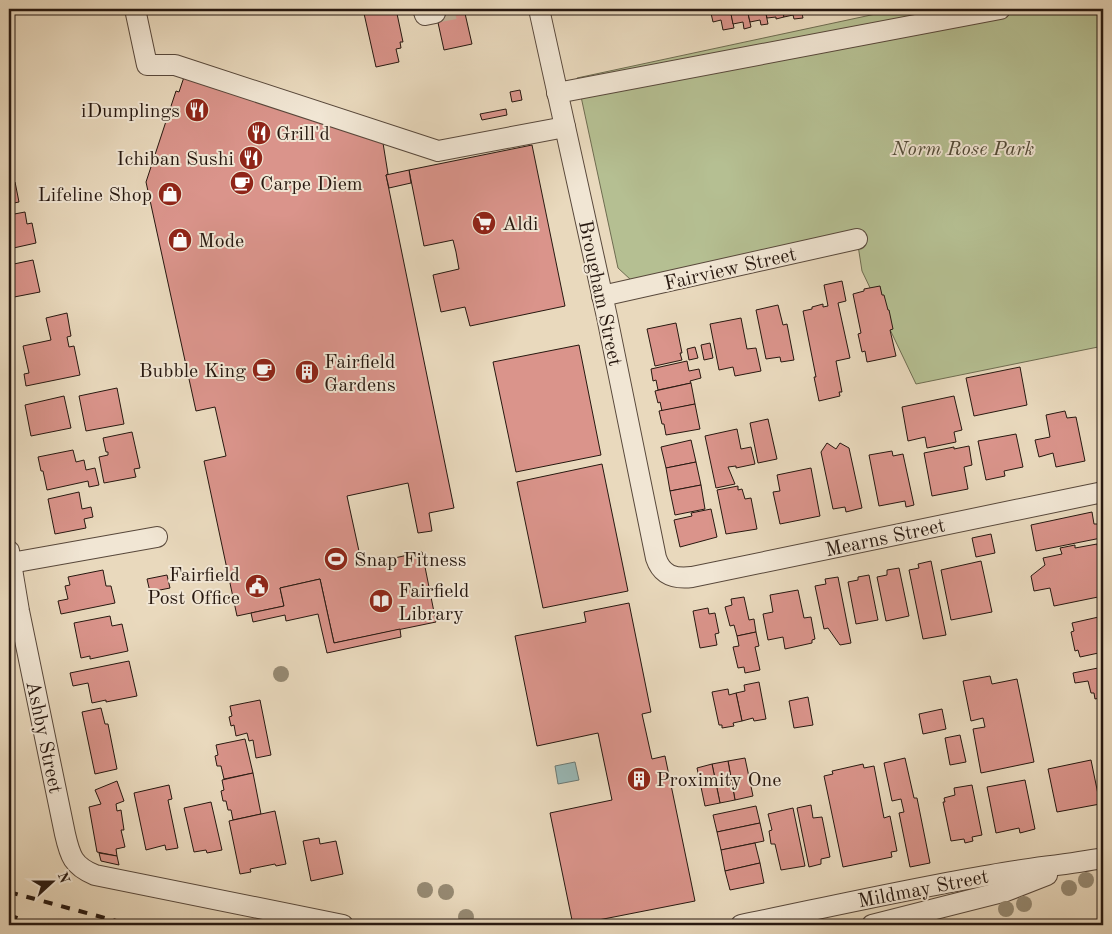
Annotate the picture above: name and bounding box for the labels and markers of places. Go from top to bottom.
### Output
restaurant icon: iDumplings [184,97,210,123]
place label: iDumplings [81,102,180,122]
restaurant icon: Grill'd [246,120,272,146]
place label: Grill'd [276,125,330,145]
restaurant icon: Ichiban Sushi [238,145,264,171]
place label: Ichiban Sushi [117,150,234,170]
cafe icon: Carpe Diem [229,170,255,196]
place label: Carpe Diem [260,175,363,195]
shop icon: Lifeline Shop [157,181,183,207]
place label: Lifeline Shop [37,186,152,206]
supermarket icon: Aldi [471,210,497,236]
place label: Aldi [502,215,539,235]
shop icon: Mode [167,227,193,253]
place label: Mode [198,232,244,252]
place label: Fairfield Gardens [324,353,396,396]
cafe icon: Bubble King [251,357,277,383]
building icon: Fairfield Gardens [294,359,320,385]
place label: Bubble King [139,362,246,382]
sports icon: Snap Fitness [323,546,349,572]
place label: Snap Fitness [354,551,466,571]
place label: Fairfield Post Office [147,566,240,609]
public building icon: Fairfield Post Office [244,573,270,599]
place label: Fairfield Library [398,582,469,625]
library icon: Fairfield Library [368,588,394,614]
building icon: Proximity One [626,766,652,792]
place label: Proximity One [656,771,782,791]

